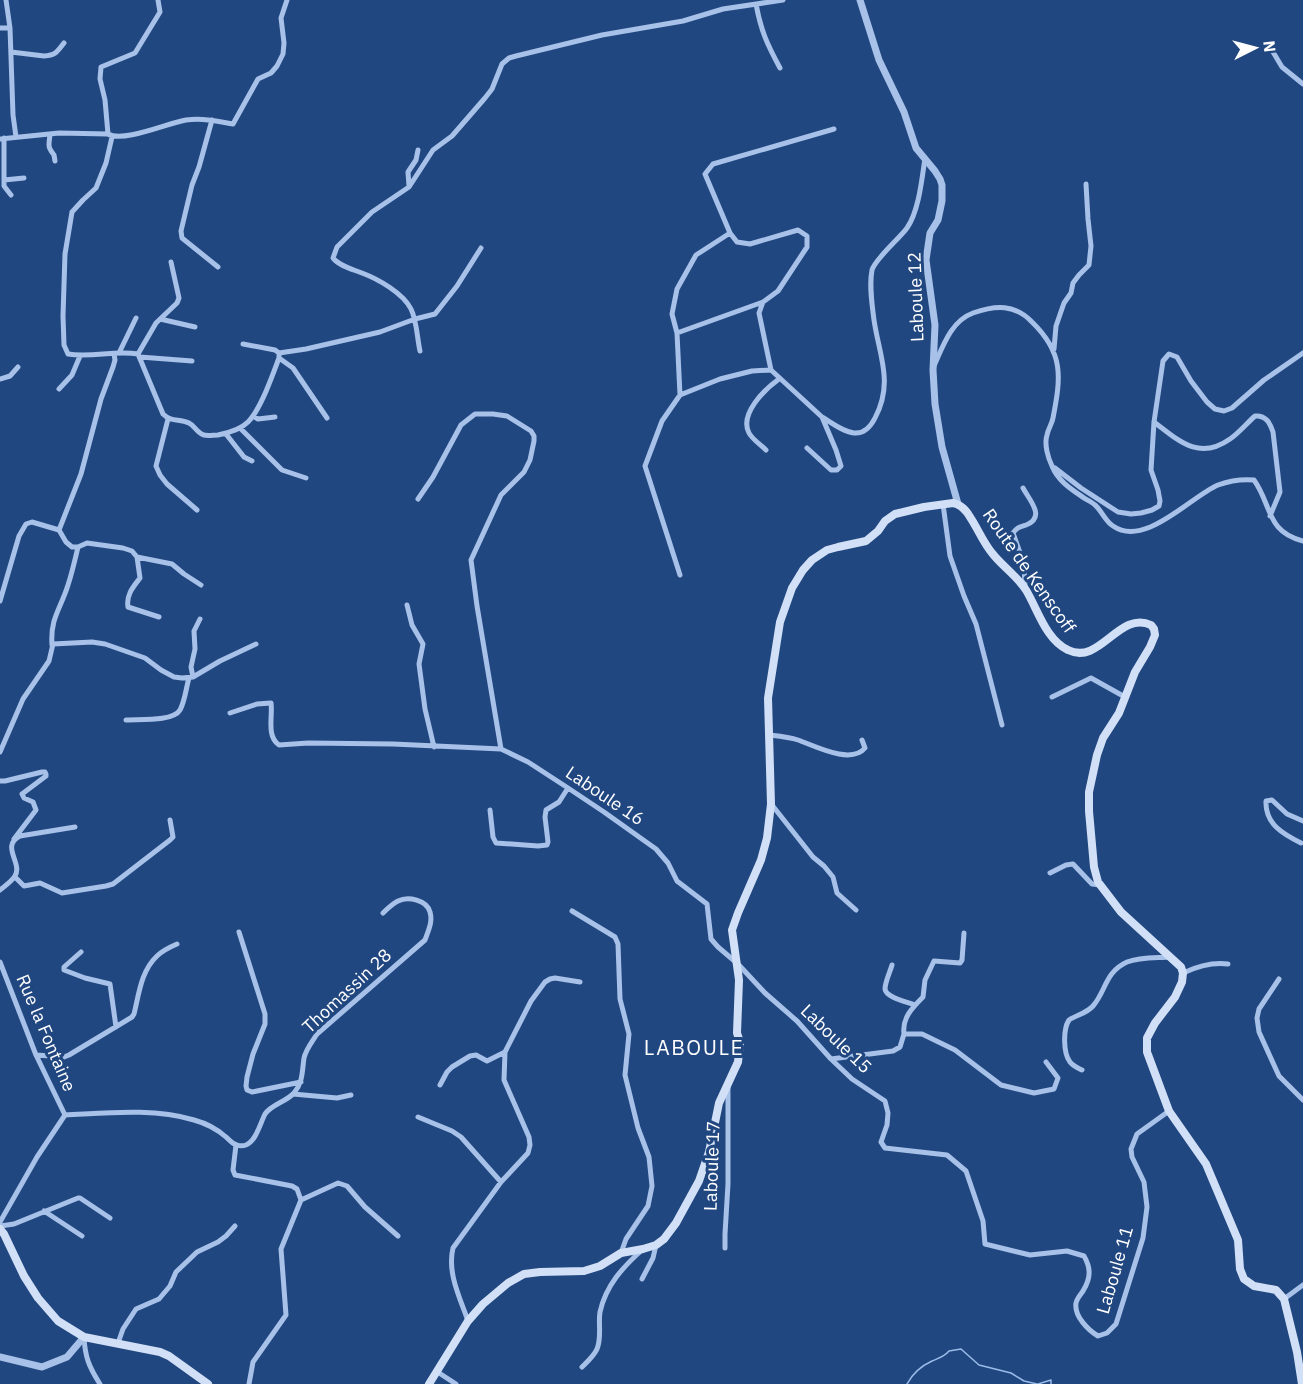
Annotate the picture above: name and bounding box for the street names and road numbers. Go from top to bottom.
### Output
street label: Laboule 12 [902,252,929,342]
street label: Route de Kenscoff [978,504,1081,638]
street label: Laboule 16 [562,761,649,830]
street label: Thomassin 28 [297,943,396,1038]
street label: Rue la Fontaine [11,971,82,1095]
street label: Laboule 15 [796,999,877,1078]
street label: Laboule 17 [698,1121,725,1211]
street label: Laboule 11 [1091,1223,1138,1316]

